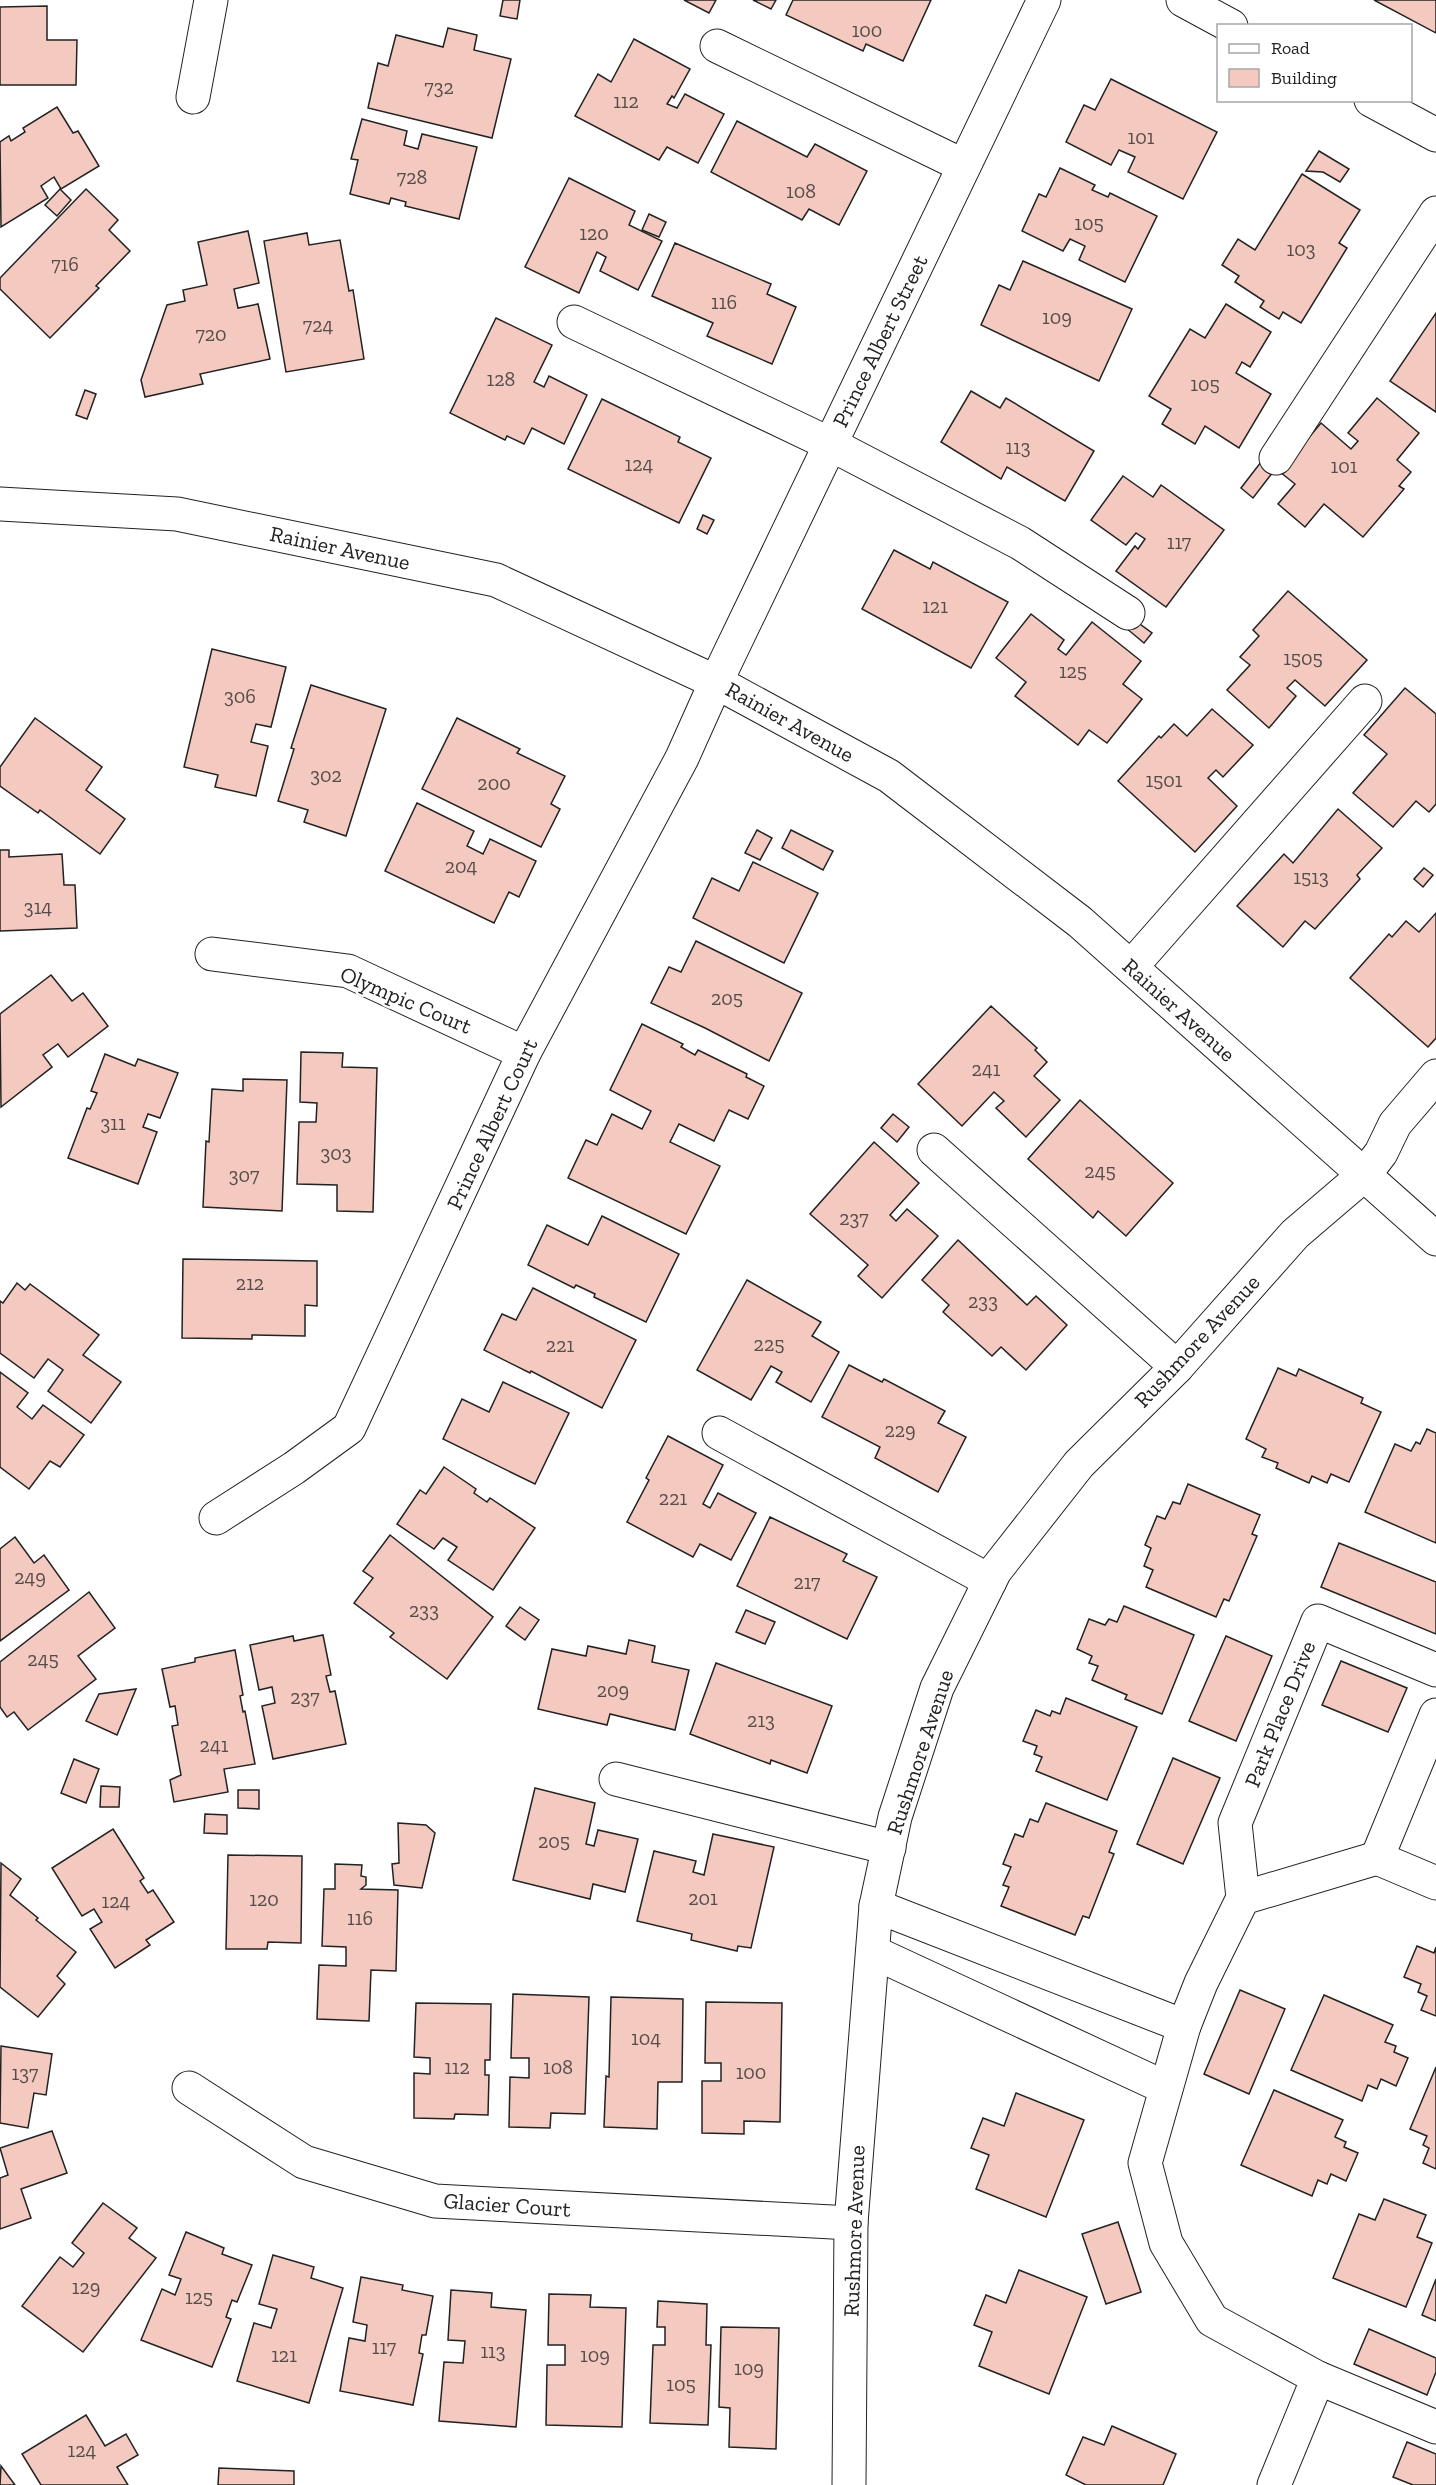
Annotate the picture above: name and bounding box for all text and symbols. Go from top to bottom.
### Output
house number: 100 [852,18,882,42]
legend [1217,24,1412,102]
text: Road [1271,37,1310,59]
text: Building [1271,67,1337,89]
house number: 732 [424,75,454,99]
house number: 112 [613,89,639,113]
house number: 101 [1128,125,1155,149]
house number: 728 [397,165,427,189]
house number: 108 [786,179,816,203]
house number: 105 [1074,211,1104,235]
house number: 120 [579,221,609,245]
house number: 103 [1287,237,1316,261]
street label: Prince Albert Street [827,250,934,431]
house number: 716 [51,252,79,276]
house number: 116 [711,290,737,314]
house number: 109 [1042,305,1072,329]
house number: 724 [303,313,333,337]
house number: 720 [195,322,227,346]
house number: 128 [487,367,515,391]
house number: 105 [1190,372,1220,396]
house number: 113 [1005,435,1031,459]
house number: 124 [625,452,654,476]
house number: 101 [1331,454,1358,478]
street label: Rainier Avenue [268,520,412,576]
house number: 117 [1167,530,1192,554]
house number: 121 [922,594,948,618]
house number: 1505 [1283,646,1323,670]
house number: 125 [1059,659,1087,683]
street label: Rainier Avenue [721,676,859,768]
house number: 306 [224,684,256,708]
house number: 302 [310,763,342,787]
house number: 1501 [1145,768,1183,792]
house number: 200 [477,771,511,795]
house number: 204 [445,854,478,878]
house number: 1513 [1293,865,1329,889]
house number: 314 [24,895,52,919]
street label: Rainier Avenue [1117,952,1241,1068]
street label: Olympic Court [336,960,477,1040]
house number: 205 [711,986,743,1010]
street label: Prince Albert Court [441,1034,544,1214]
house number: 241 [972,1057,1001,1081]
house number: 311 [100,1111,126,1135]
house number: 303 [320,1141,352,1165]
house number: 245 [1084,1159,1116,1183]
house number: 307 [229,1163,260,1187]
house number: 237 [839,1206,869,1230]
street label: Rushmore Avenue [1129,1269,1265,1413]
house number: 212 [236,1271,264,1295]
house number: 233 [968,1289,998,1313]
house number: 225 [754,1332,784,1356]
house number: 221 [546,1333,574,1357]
house number: 229 [884,1418,916,1442]
house number: 221 [659,1486,687,1510]
house number: 249 [14,1565,46,1589]
house number: 217 [793,1570,821,1594]
house number: 233 [409,1598,439,1622]
street label: Park Place Drive [1238,1637,1322,1791]
house number: 245 [27,1647,59,1671]
street label: Rushmore Avenue [881,1666,959,1838]
house number: 209 [597,1678,629,1702]
house number: 237 [290,1685,320,1709]
house number: 213 [747,1708,775,1732]
house number: 241 [200,1733,229,1757]
house number: 205 [538,1829,570,1853]
house number: 201 [688,1886,718,1910]
house number: 120 [249,1887,279,1911]
house number: 124 [102,1889,131,1913]
house number: 116 [347,1906,373,1930]
house number: 104 [631,2026,661,2050]
house number: 112 [444,2055,470,2079]
house number: 108 [543,2055,573,2079]
house number: 100 [736,2060,766,2084]
house number: 137 [12,2061,39,2085]
street label: Rushmore Avenue [838,2145,870,2317]
street label: Glacier Court [442,2187,572,2223]
house number: 129 [72,2275,100,2299]
house number: 125 [185,2285,213,2309]
house number: 117 [372,2335,397,2359]
house number: 113 [480,2339,506,2363]
house number: 121 [271,2343,297,2367]
house number: 109 [580,2343,610,2367]
house number: 109 [734,2356,764,2380]
house number: 105 [666,2372,696,2396]
house number: 124 [68,2438,97,2462]

